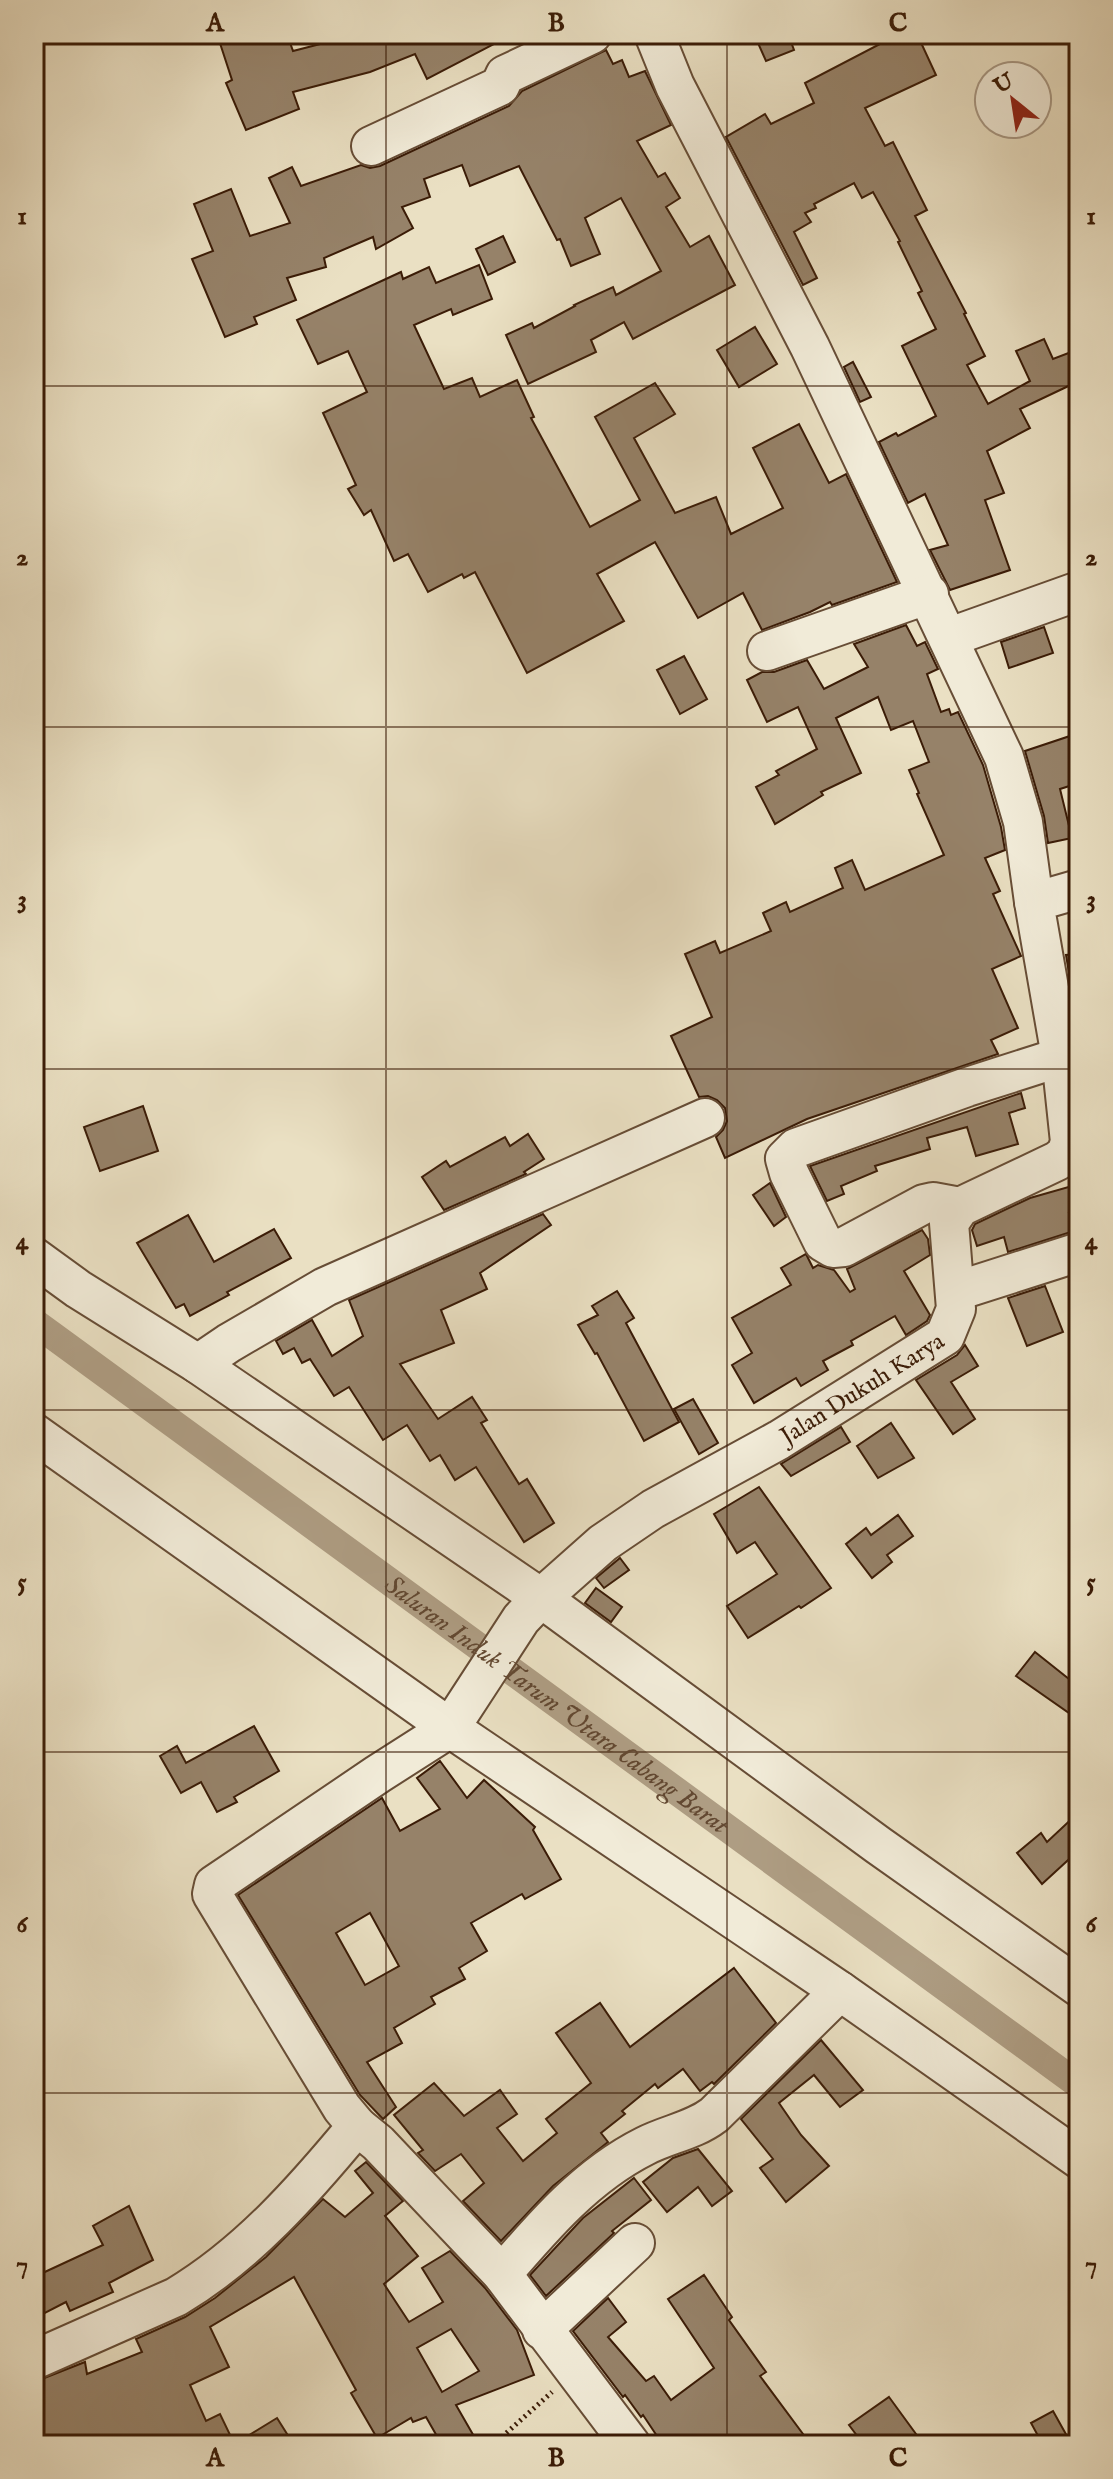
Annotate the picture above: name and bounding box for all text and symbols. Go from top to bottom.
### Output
text: A [205,7,225,40]
text: B [547,7,565,40]
text: C [889,7,908,40]
north arrow [973,60,1053,140]
text: U [988,67,1020,102]
text: 1 [17,200,27,233]
text: 1 [1086,200,1096,233]
text: 2 [16,541,28,574]
text: 2 [1085,541,1097,574]
text: 3 [17,883,27,916]
text: 3 [1086,883,1096,916]
text: 4 [16,1225,30,1258]
text: 4 [1085,1225,1099,1258]
street label: Jalan Dukuh Karya [772,1326,951,1454]
text: 5 [17,1566,27,1599]
text: 5 [1086,1566,1096,1599]
water label: Saluran Induk Tarum Utara Cabang Barat [378,1569,737,1843]
text: 6 [17,1908,29,1941]
text: 6 [1086,1908,1098,1941]
text: 7 [16,2249,28,2282]
text: 7 [1085,2249,1097,2282]
text: A [205,2442,225,2475]
text: B [547,2442,565,2475]
text: C [889,2442,908,2475]

